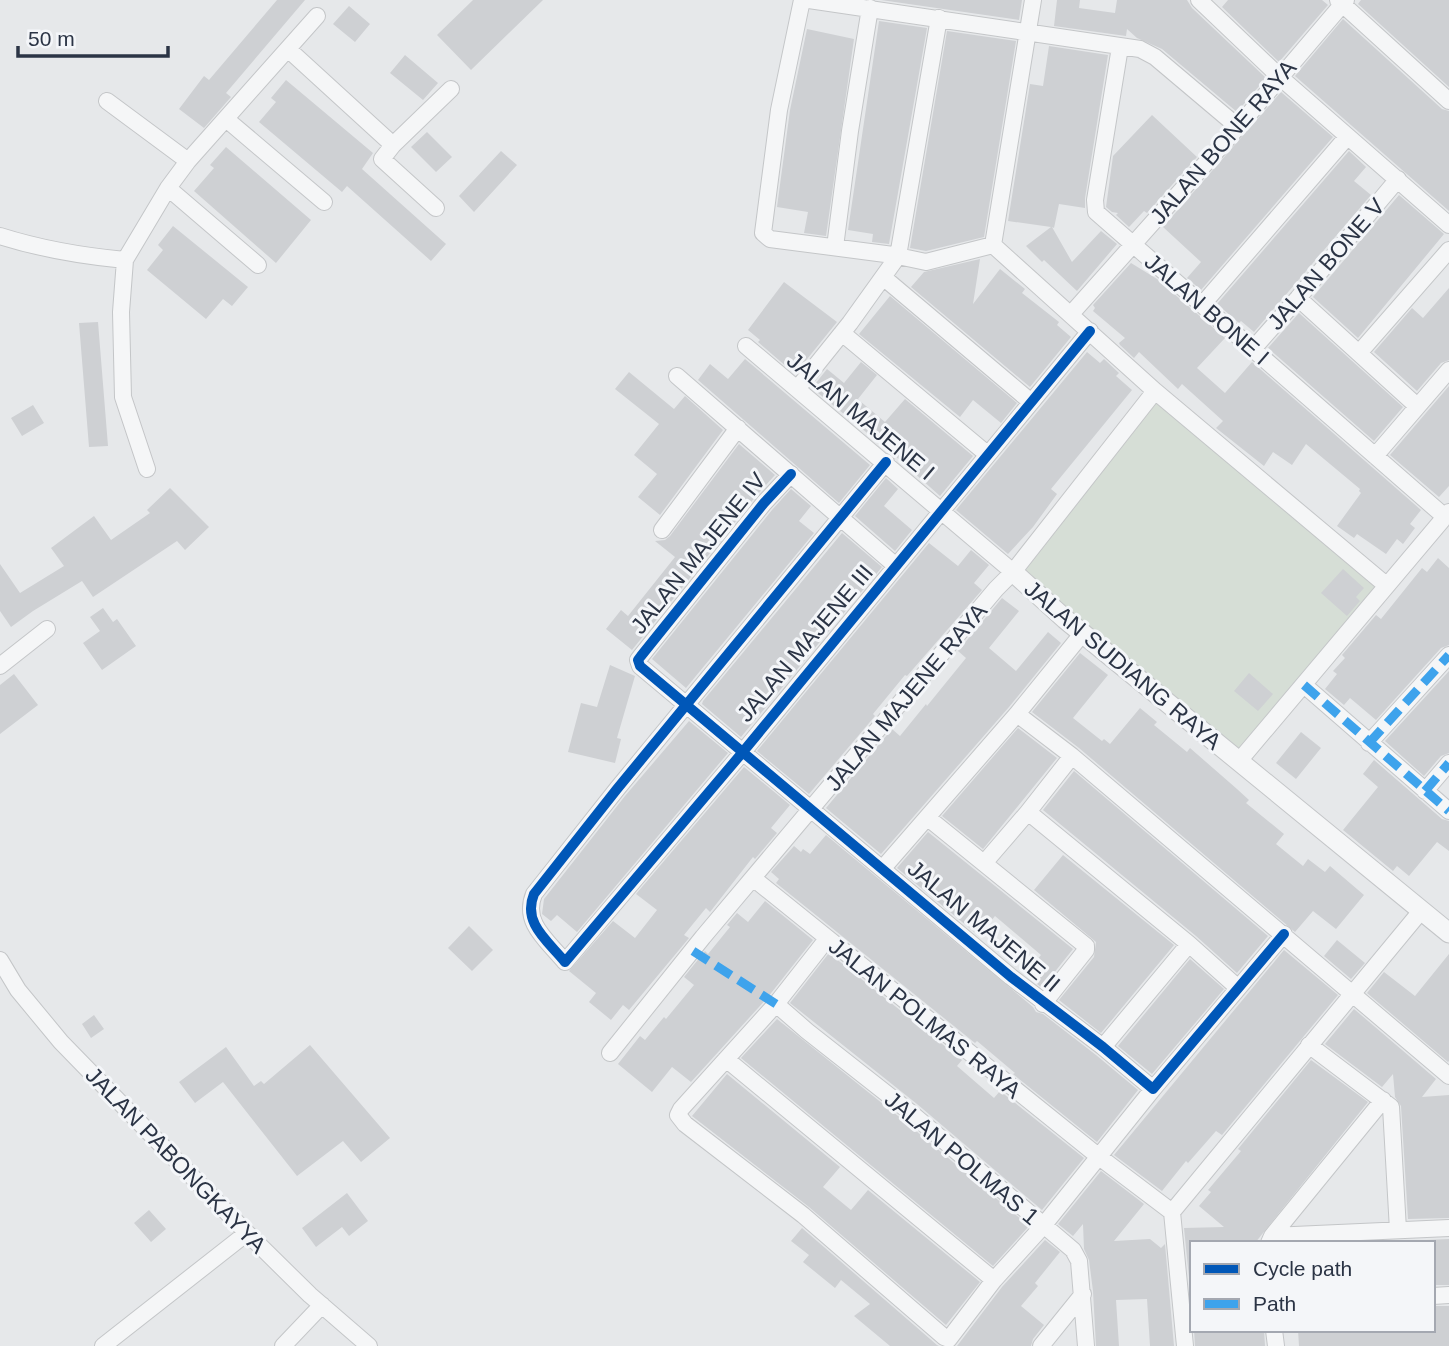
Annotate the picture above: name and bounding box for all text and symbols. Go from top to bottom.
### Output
scale bar [18,14,168,58]
text: 50 m [28,27,75,50]
street label: JALAN BONE RAYA [1145,54,1302,229]
street label: JALAN BONE V [1262,193,1390,335]
street label: JALAN BONE I [1140,248,1274,370]
street label: JALAN MAJENE I [782,347,940,485]
street label: JALAN MAJENE IV [625,467,771,639]
street label: JALAN MAJENE III [732,559,878,727]
street label: JALAN SUDIANG RAYA [1020,575,1227,755]
street label: JALAN MAJENE RAYA [820,597,993,796]
street label: JALAN MAJENE II [903,855,1065,997]
street label: JALAN POLMAS RAYA [824,933,1027,1104]
street label: JALAN PABONGKAYYA [81,1062,272,1259]
street label: JALAN POLMAS 1 [880,1086,1044,1230]
legend [1190,1241,1435,1332]
text: Cycle path [1253,1257,1352,1280]
text: Path [1253,1292,1296,1315]

